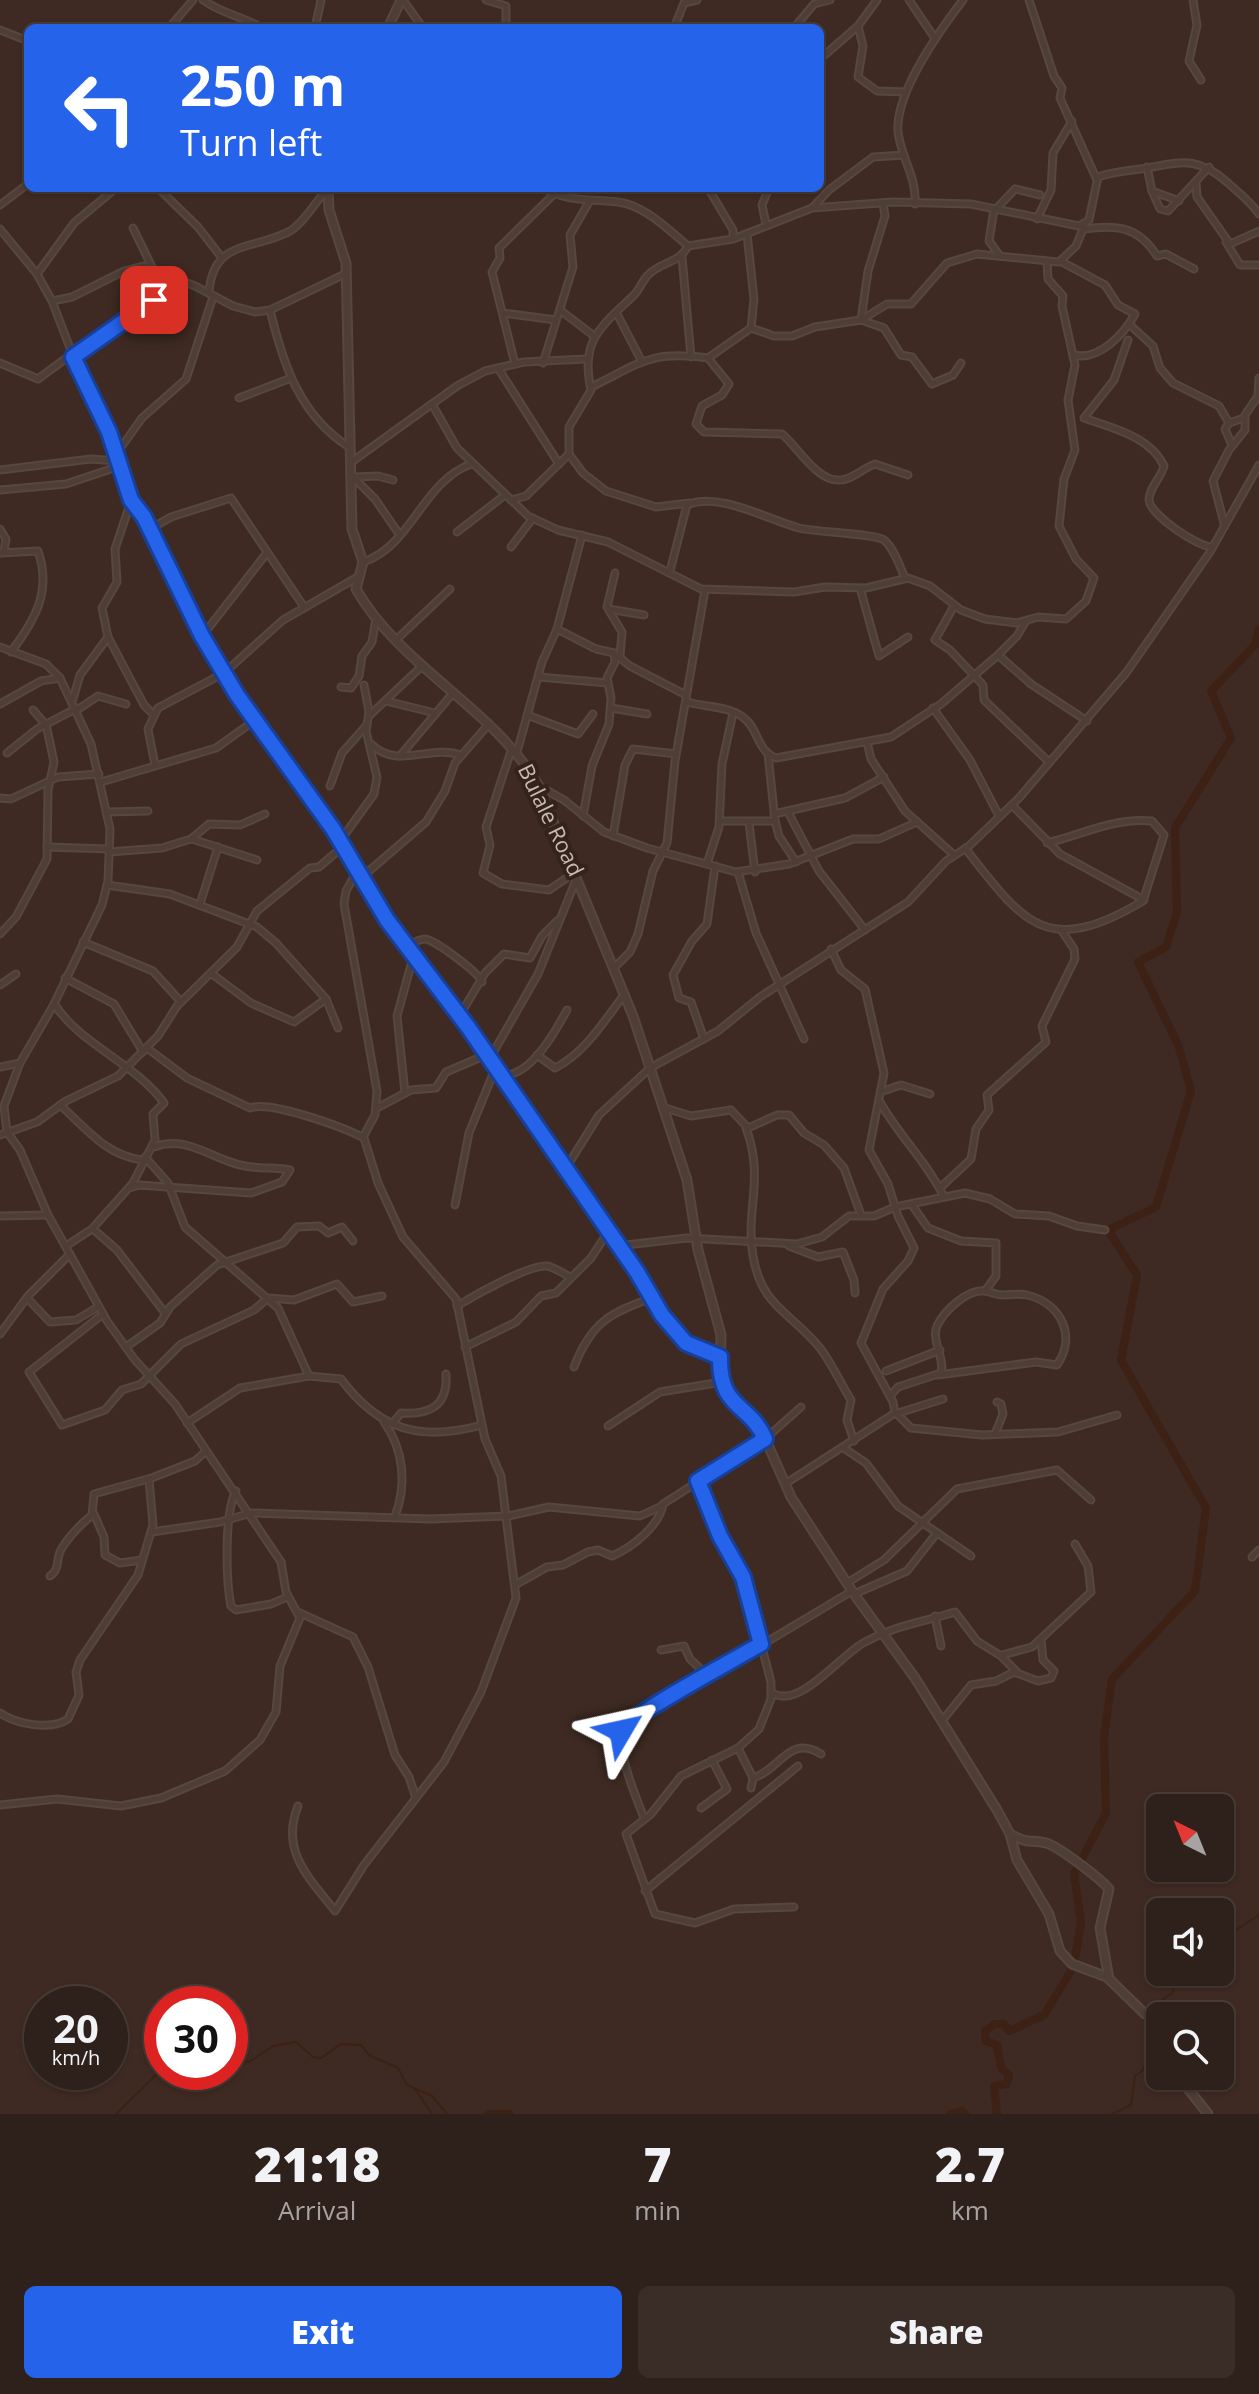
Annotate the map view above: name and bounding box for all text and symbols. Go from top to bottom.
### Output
text: 250 m [180,46,346,122]
icon: left [48,56,152,160]
text: Turn left [180,118,322,167]
pin [120,266,188,334]
icon: arrive [132,278,176,322]
street label: Bulale Road [512,758,592,881]
position arrow [579,1689,663,1773]
north arrow [1146,1794,1234,1882]
map controls [1146,1794,1234,2090]
button: sound [1146,1898,1234,1986]
speed limit sign: 30 [144,1986,248,2090]
text: 20 [53,2000,99,2055]
button: search [1146,2002,1234,2090]
text: km/h [52,2044,100,2071]
text: 21:18 [254,2131,380,2196]
text: 7 [644,2131,672,2196]
text: 2.7 [935,2131,1005,2196]
text: Arrival [278,2192,356,2228]
text: min [634,2192,681,2228]
text: km [951,2192,989,2228]
button: Exit [24,2286,622,2378]
button: Share [638,2286,1235,2378]

